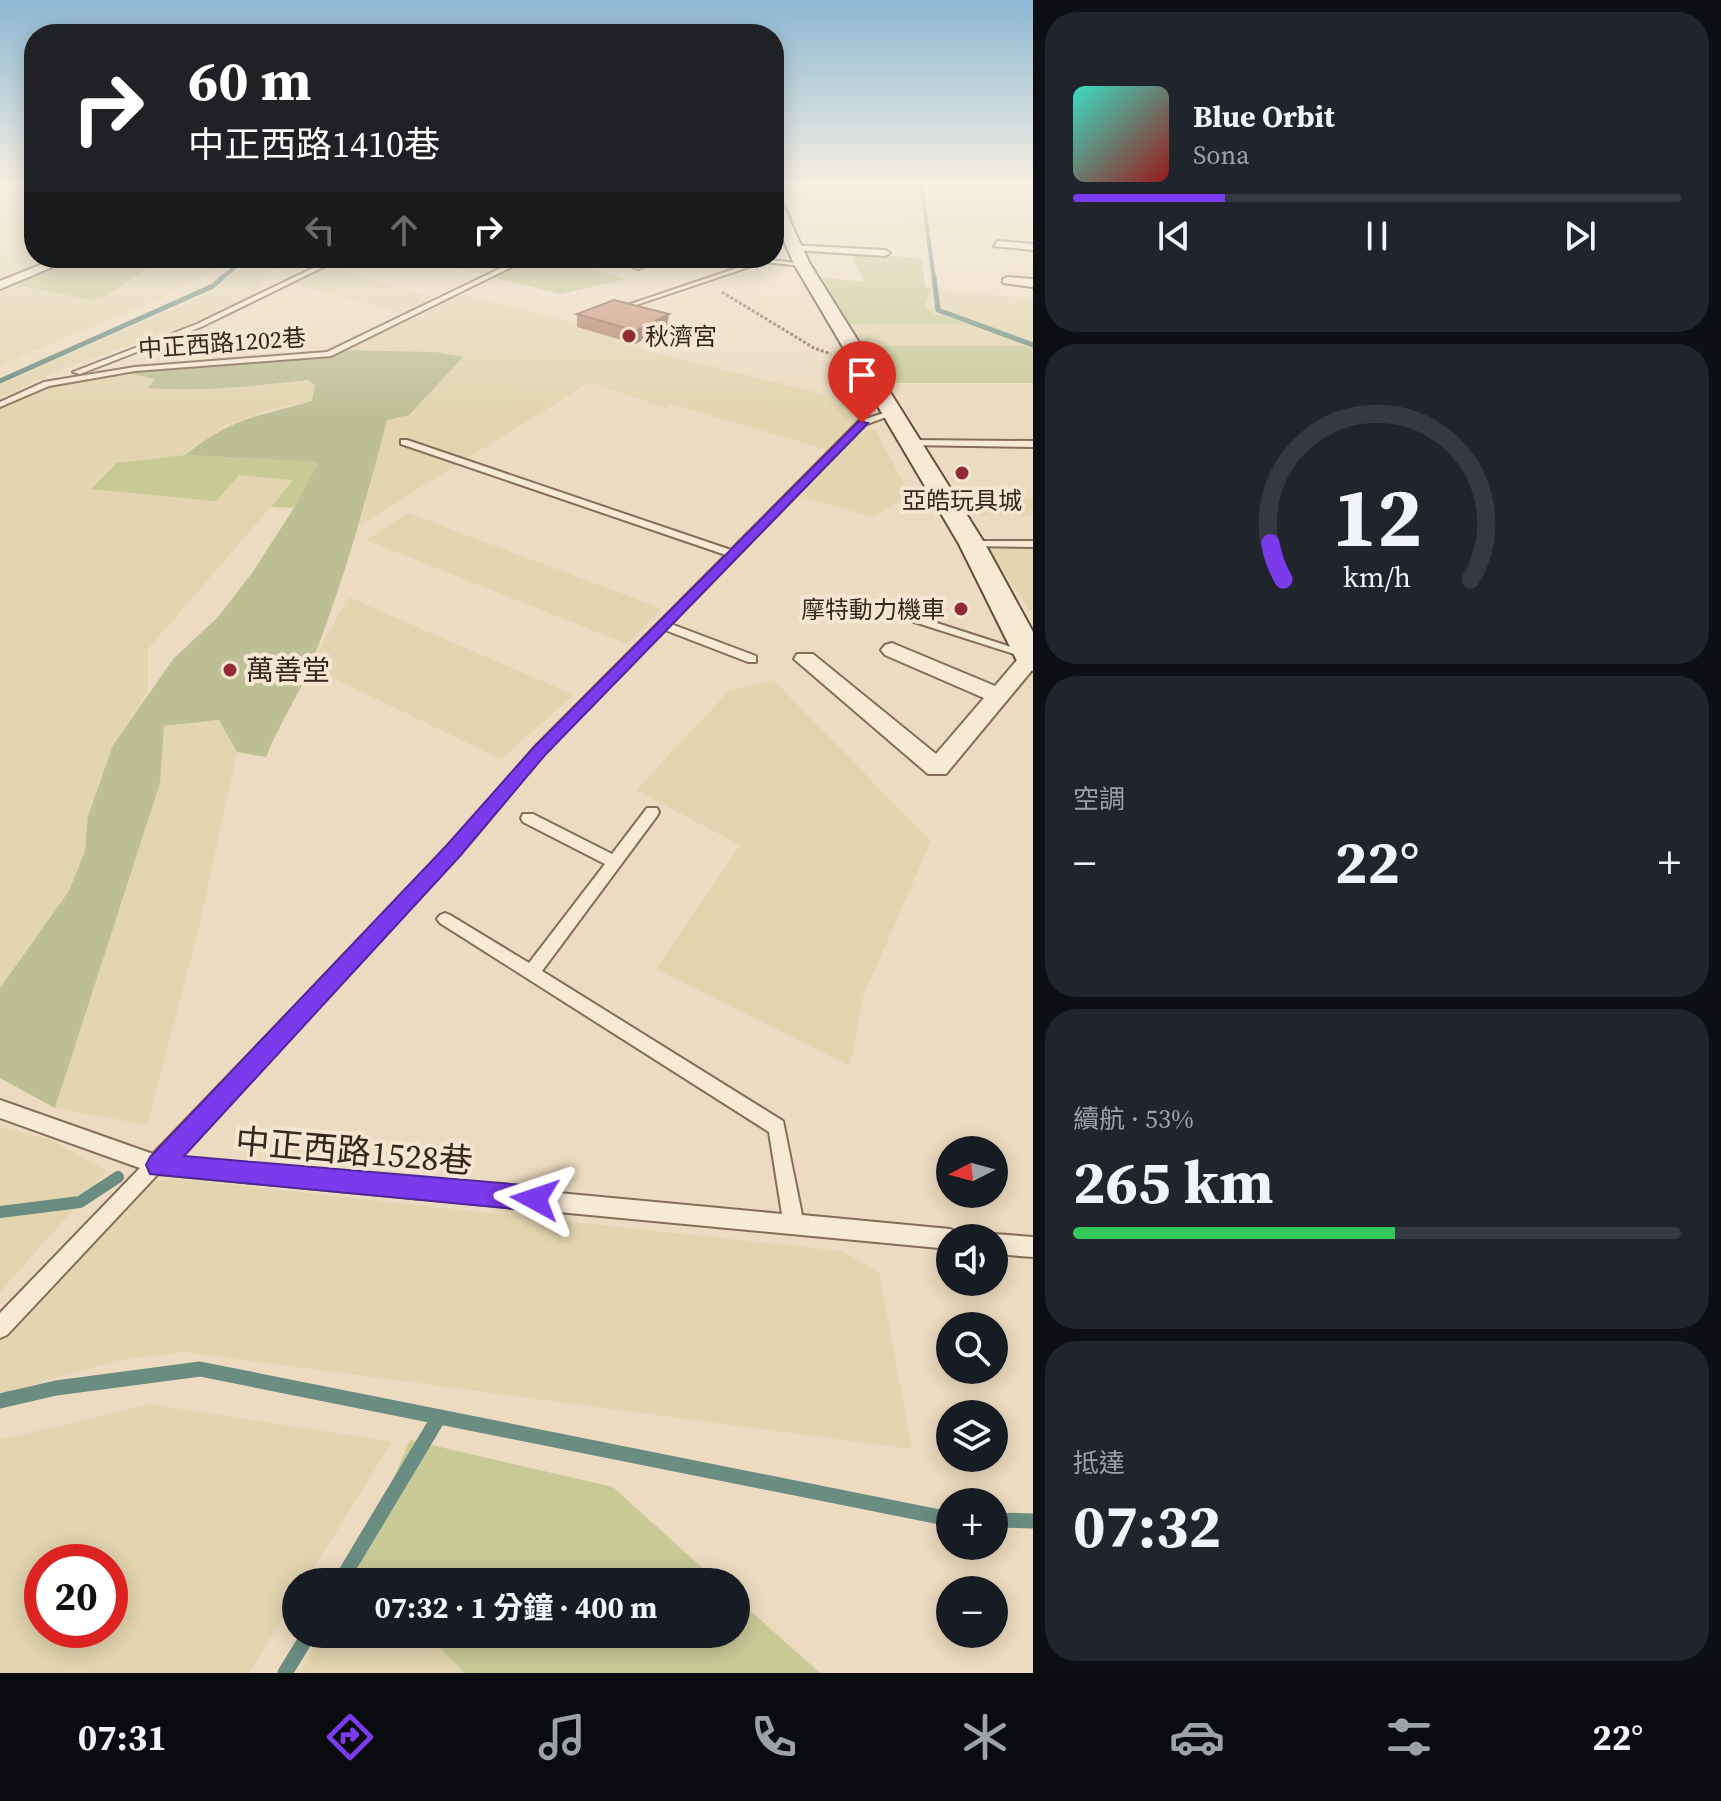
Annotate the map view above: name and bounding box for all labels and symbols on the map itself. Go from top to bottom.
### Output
place label: 秋濟宮 [645,320,717,353]
street label: 中正西路1202巷 [137,321,307,365]
marker: 秋濟宮 [620,327,638,345]
pin [828,341,896,423]
marker: 亞皓玩具城 [953,464,971,482]
place label: 亞皓玩具城 [902,484,1022,517]
place label: 摩特動力機車 [801,593,945,626]
marker: 摩特動力機車 [952,600,970,618]
place label: 萬善堂 [246,651,330,689]
marker: 萬善堂 [221,661,239,679]
street label: 中正西路1528巷 [233,1118,475,1184]
north arrow [936,1136,1008,1208]
position arrow [493,1157,577,1241]
speed limit sign: 20 [24,1544,128,1648]

